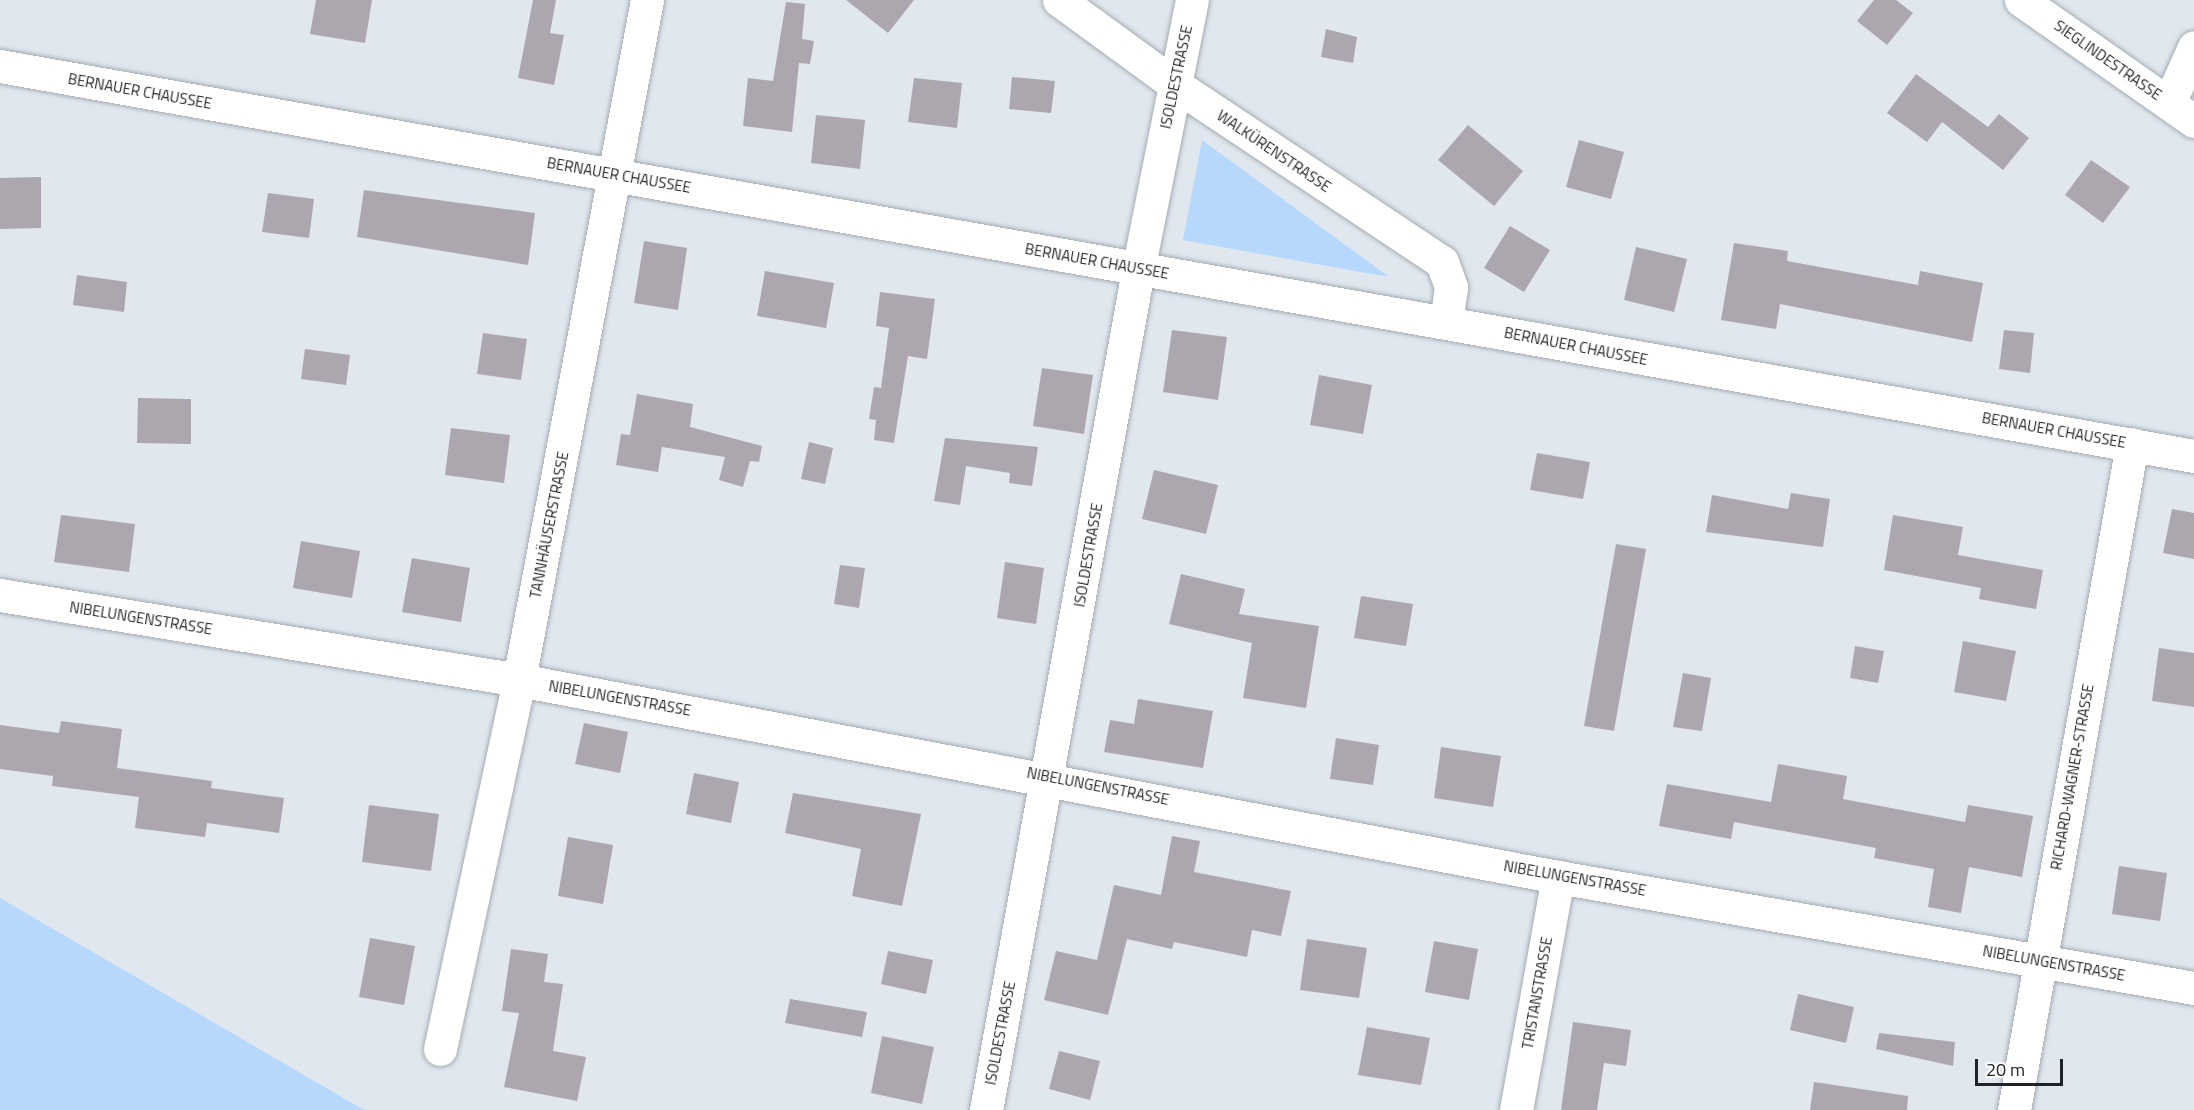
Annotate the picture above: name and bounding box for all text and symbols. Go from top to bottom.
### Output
street label: SIEGLINDESTRASSE [2051,16,2165,104]
street label: ISOLDESTRASSE [1156,24,1196,130]
street label: BERNAUER CHAUSSEE [67,69,213,113]
street label: WALKÜRENSTRASSE [1214,106,1334,196]
street label: BERNAUER CHAUSSEE [546,153,692,197]
street label: BERNAUER CHAUSSEE [1024,239,1170,283]
street label: BERNAUER CHAUSSEE [1503,323,1649,369]
street label: BERNAUER CHAUSSEE [1981,408,2127,452]
street label: TANNHÄUSERSTRASSE [526,450,572,600]
street label: ISOLDESTRASSE [1070,502,1106,608]
street label: NIBELUNGENSTRASSE [68,598,214,638]
street label: NIBELUNGENSTRASSE [547,677,693,719]
street label: RICHARD-WAGNER-STRASSE [2047,683,2097,871]
street label: NIBELUNGENSTRASSE [1025,763,1171,809]
street label: NIBELUNGENSTRASSE [1502,857,1648,899]
street label: TRISTANSTRASSE [1518,935,1556,1051]
street label: NIBELUNGENSTRASSE [1981,942,2127,984]
street label: ISOLDESTRASSE [981,980,1019,1086]
scale bar [1978,1047,2066,1085]
text: 20 m [1986,1056,2025,1083]

